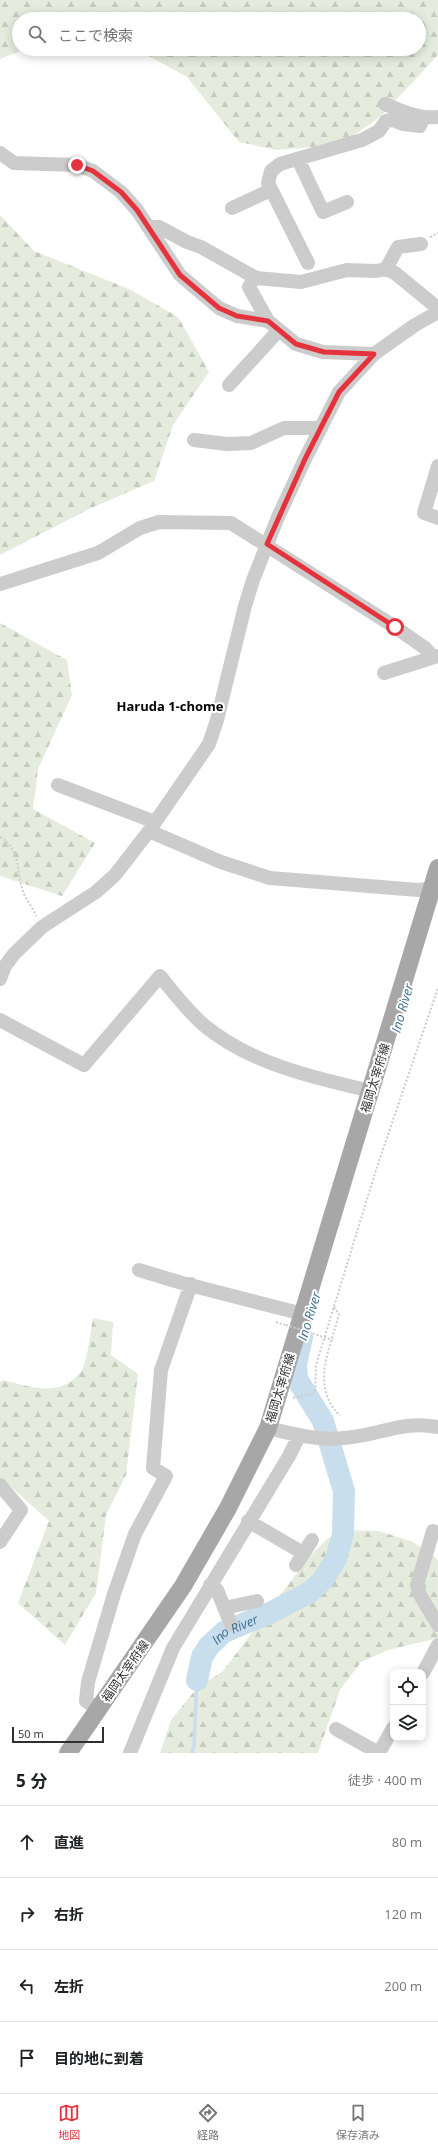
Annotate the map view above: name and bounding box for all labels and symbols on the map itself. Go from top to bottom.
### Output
route end [68,156,86,174]
route start [386,618,404,636]
district label: Haruda 1-chome [116,697,224,715]
water label: Ino River [386,981,418,1035]
street label: 福岡太宰府線 [356,1041,394,1115]
water label: Ino River [293,1289,325,1343]
street label: 福岡太宰府線 [261,1351,299,1425]
water label: Ino River [208,1610,261,1648]
street label: 福岡太宰府線 [97,1637,153,1705]
scale bar [12,1725,104,1744]

